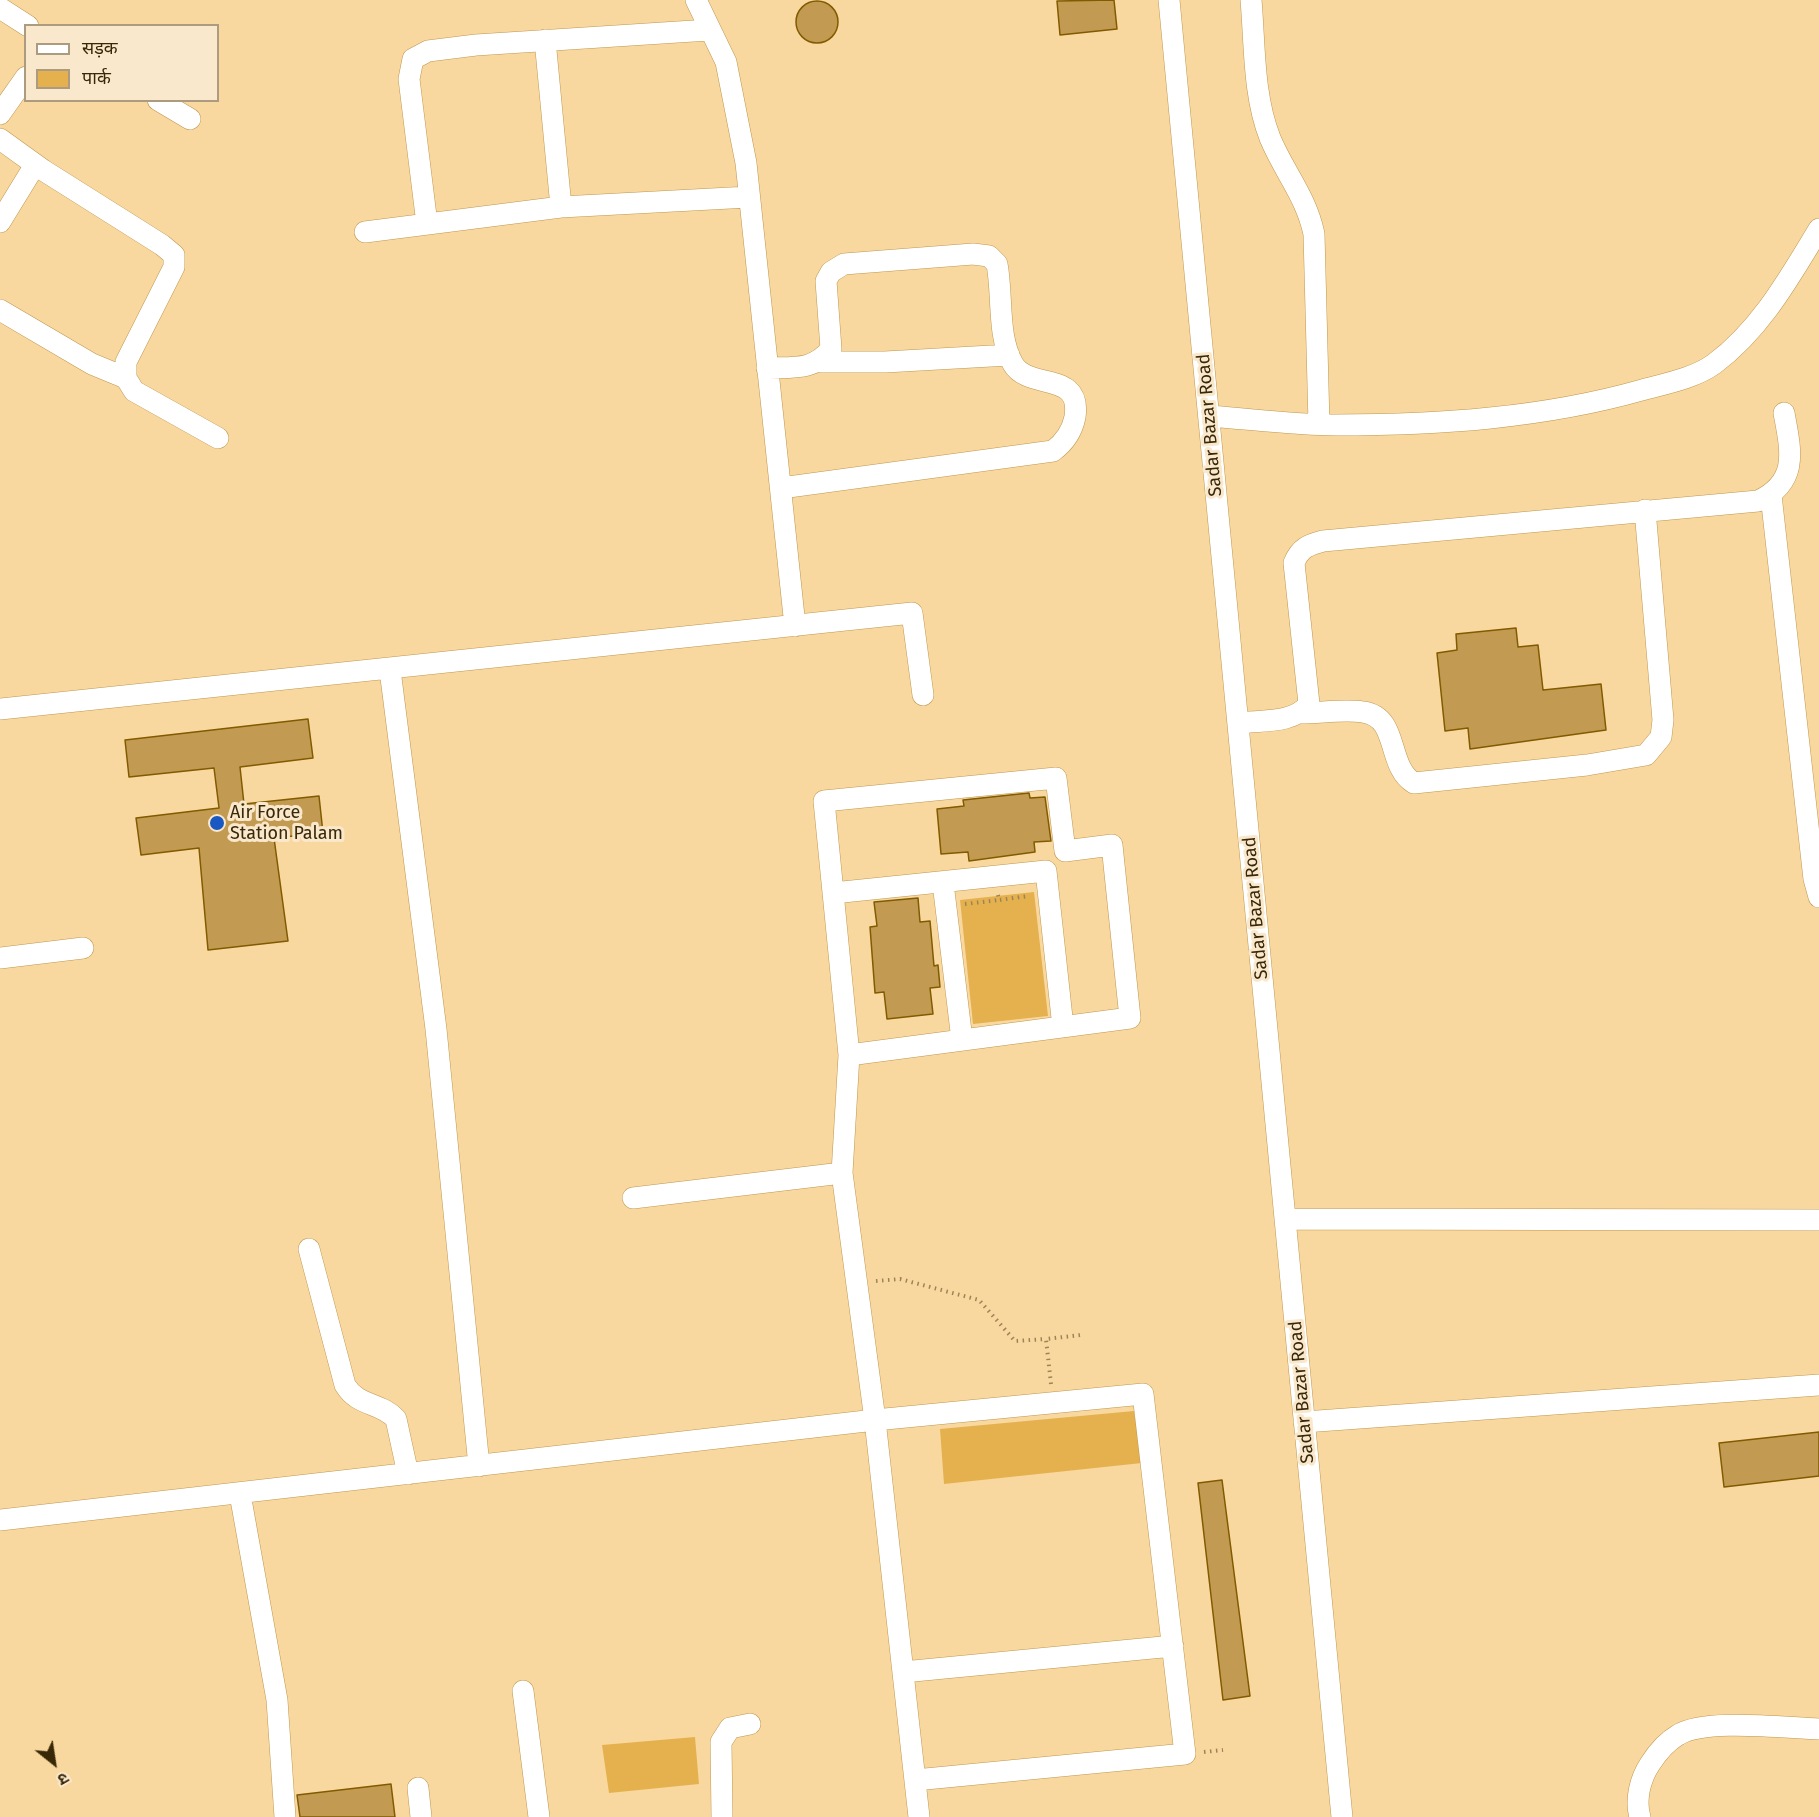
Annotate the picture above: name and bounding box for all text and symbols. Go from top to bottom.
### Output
legend [24,24,219,102]
text: सड़क [82,37,118,59]
text: पार्क [82,67,111,89]
street label: Sadar Bazar Road [1193,353,1227,497]
place label: Air Force Station Palam [230,802,343,844]
marker: Air Force Station Palam [208,814,226,832]
street label: Sadar Bazar Road [1239,836,1273,980]
street label: Sadar Bazar Road [1285,1320,1319,1464]
north arrow [24,1733,84,1793]
text: उ [54,1768,72,1790]

